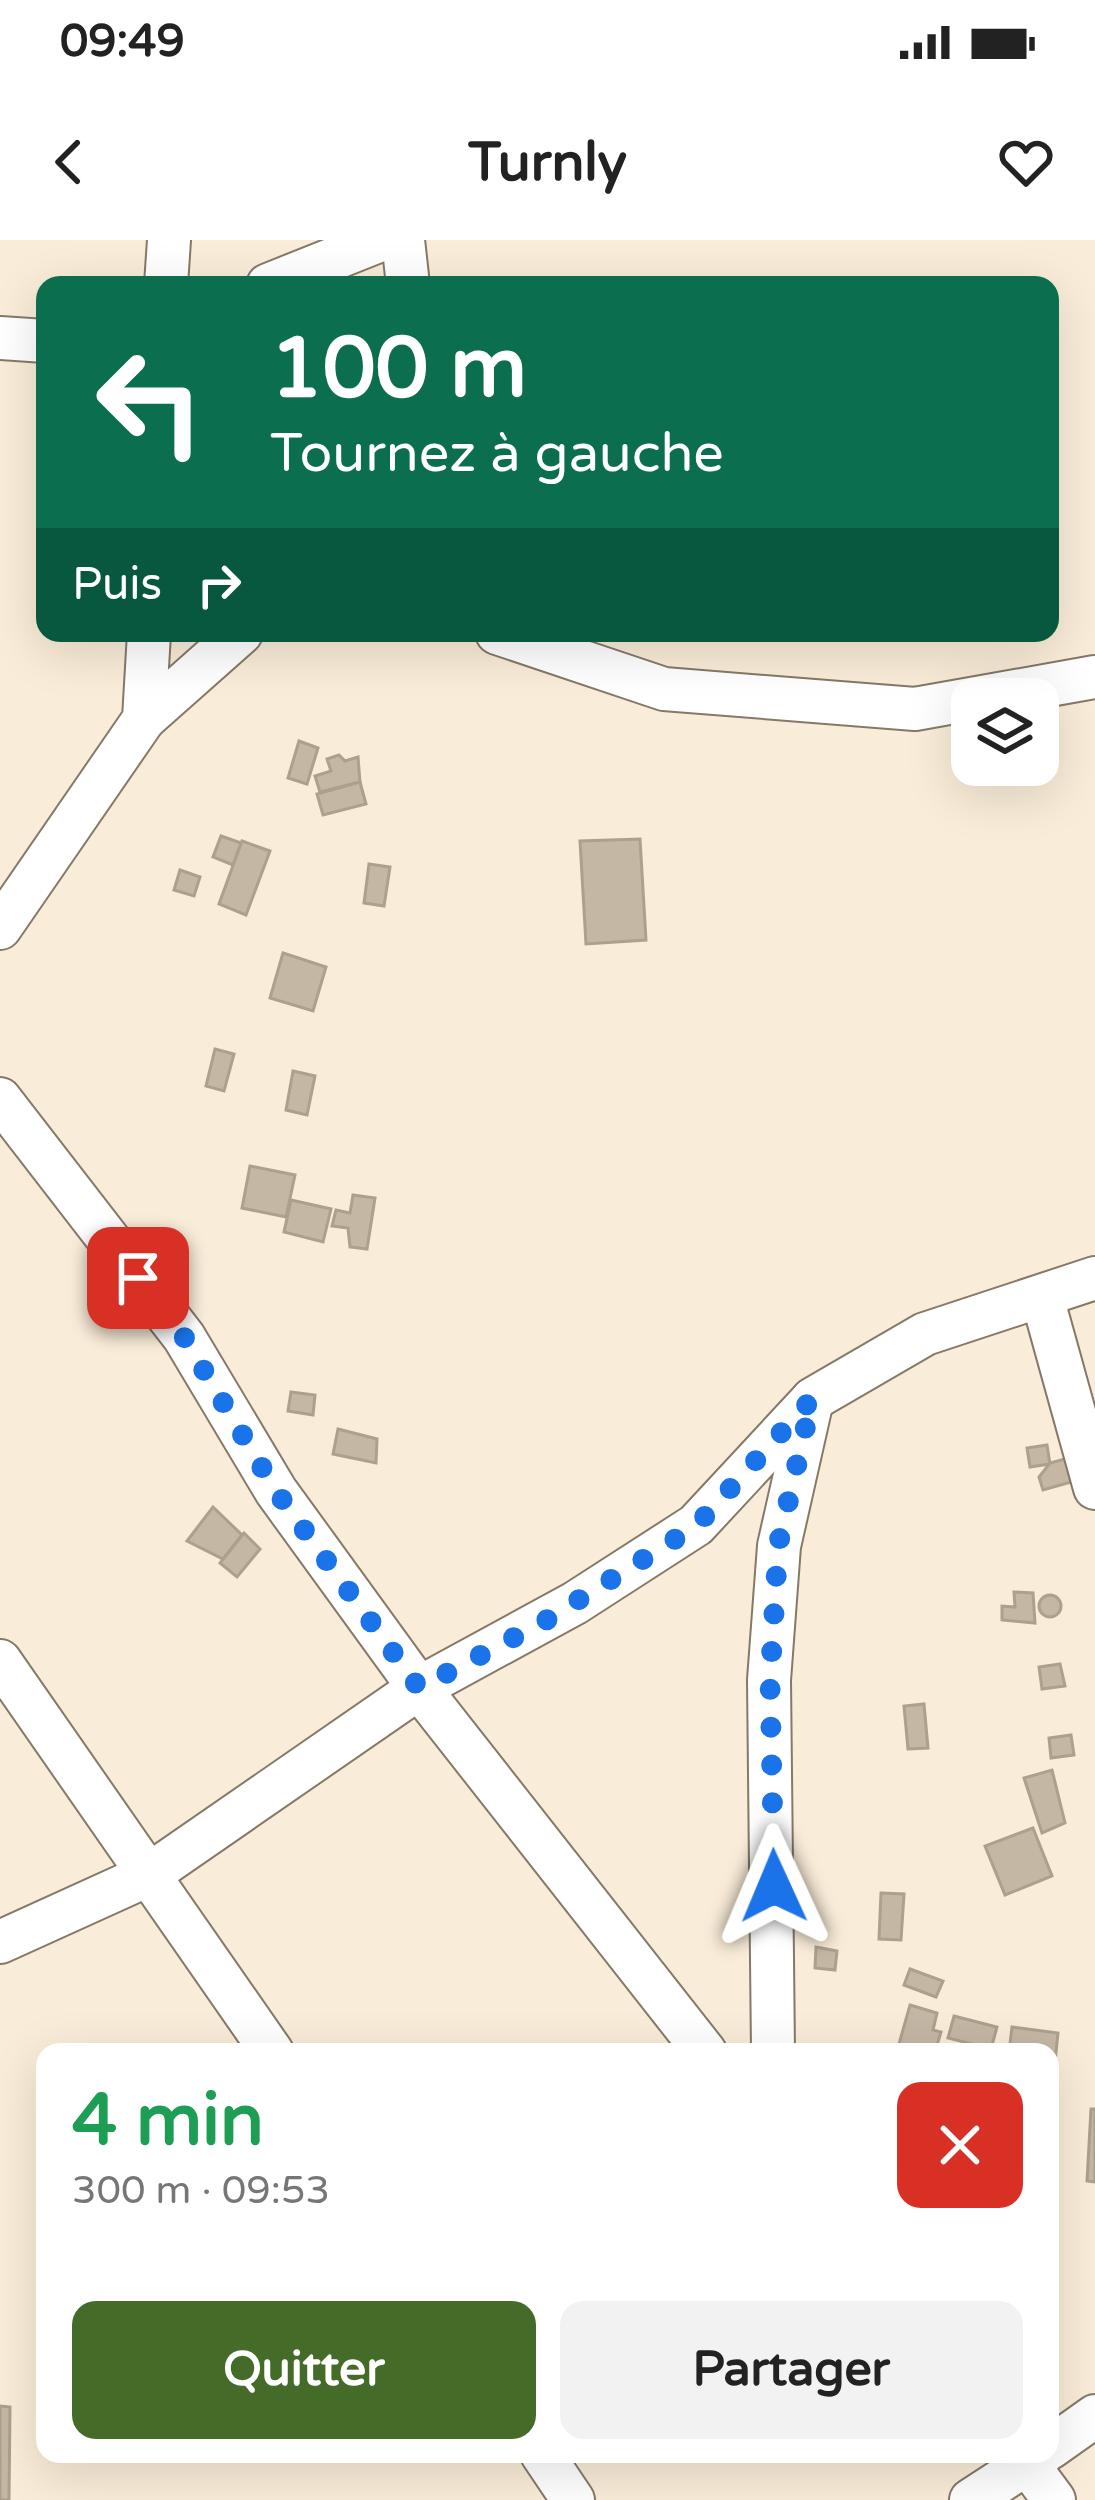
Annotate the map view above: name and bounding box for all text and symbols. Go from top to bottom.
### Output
text: 09:49 [60,15,185,69]
icon: back [36,129,102,195]
icon: heart [993,129,1059,195]
text: Turnly [468,130,627,195]
text: 100 m [270,319,527,420]
icon: left [72,324,228,480]
text: Tournez à gauche [270,421,724,486]
icon: right [186,552,252,618]
text: Puis [72,558,162,612]
map controls [951,678,1059,786]
button: layers [951,678,1059,786]
pin [87,1227,189,1329]
icon: arrive [105,1245,171,1311]
position arrow [711,1823,837,1949]
text: 4 min [72,2078,264,2165]
button: close [897,2082,1023,2208]
text: 300 m · 09:53 [72,2167,330,2214]
button: Quitter [72,2301,536,2439]
button: Partager [560,2301,1023,2439]

